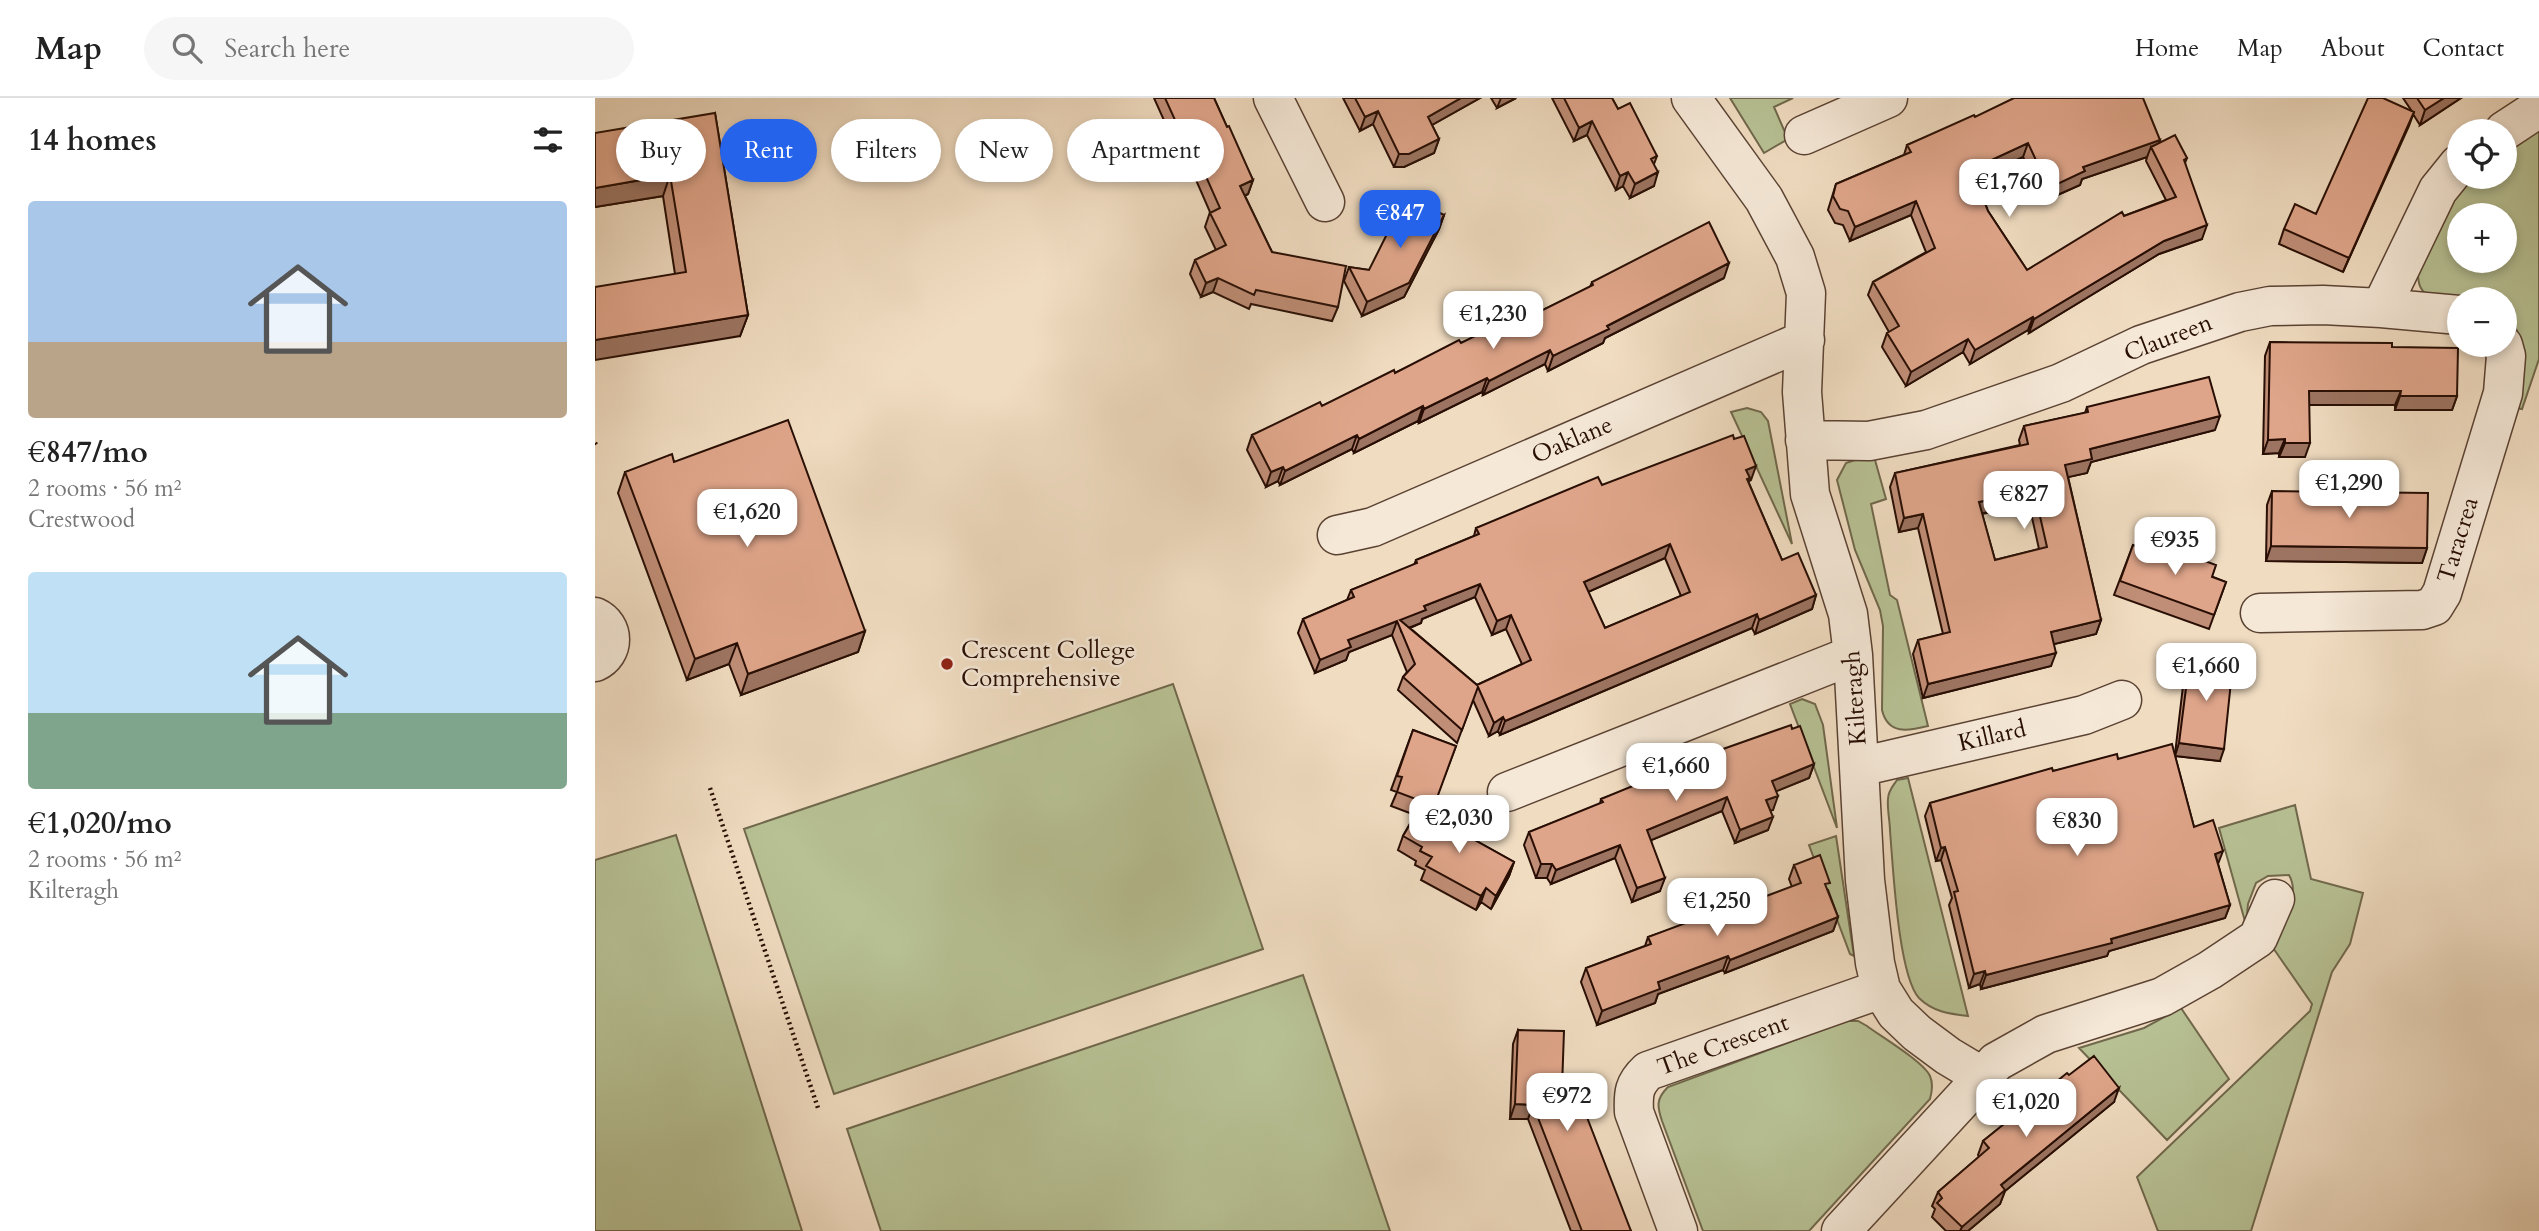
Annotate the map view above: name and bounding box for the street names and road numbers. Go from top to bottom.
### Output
street label: Claureen [2119,306,2217,370]
street label: Oaklane [1526,408,1618,472]
street label: Taracrea [2429,492,2487,587]
street label: Kilteragh [1835,649,1875,747]
street label: Killard [1955,712,2029,760]
street label: The Crescent [1653,1006,1794,1084]

